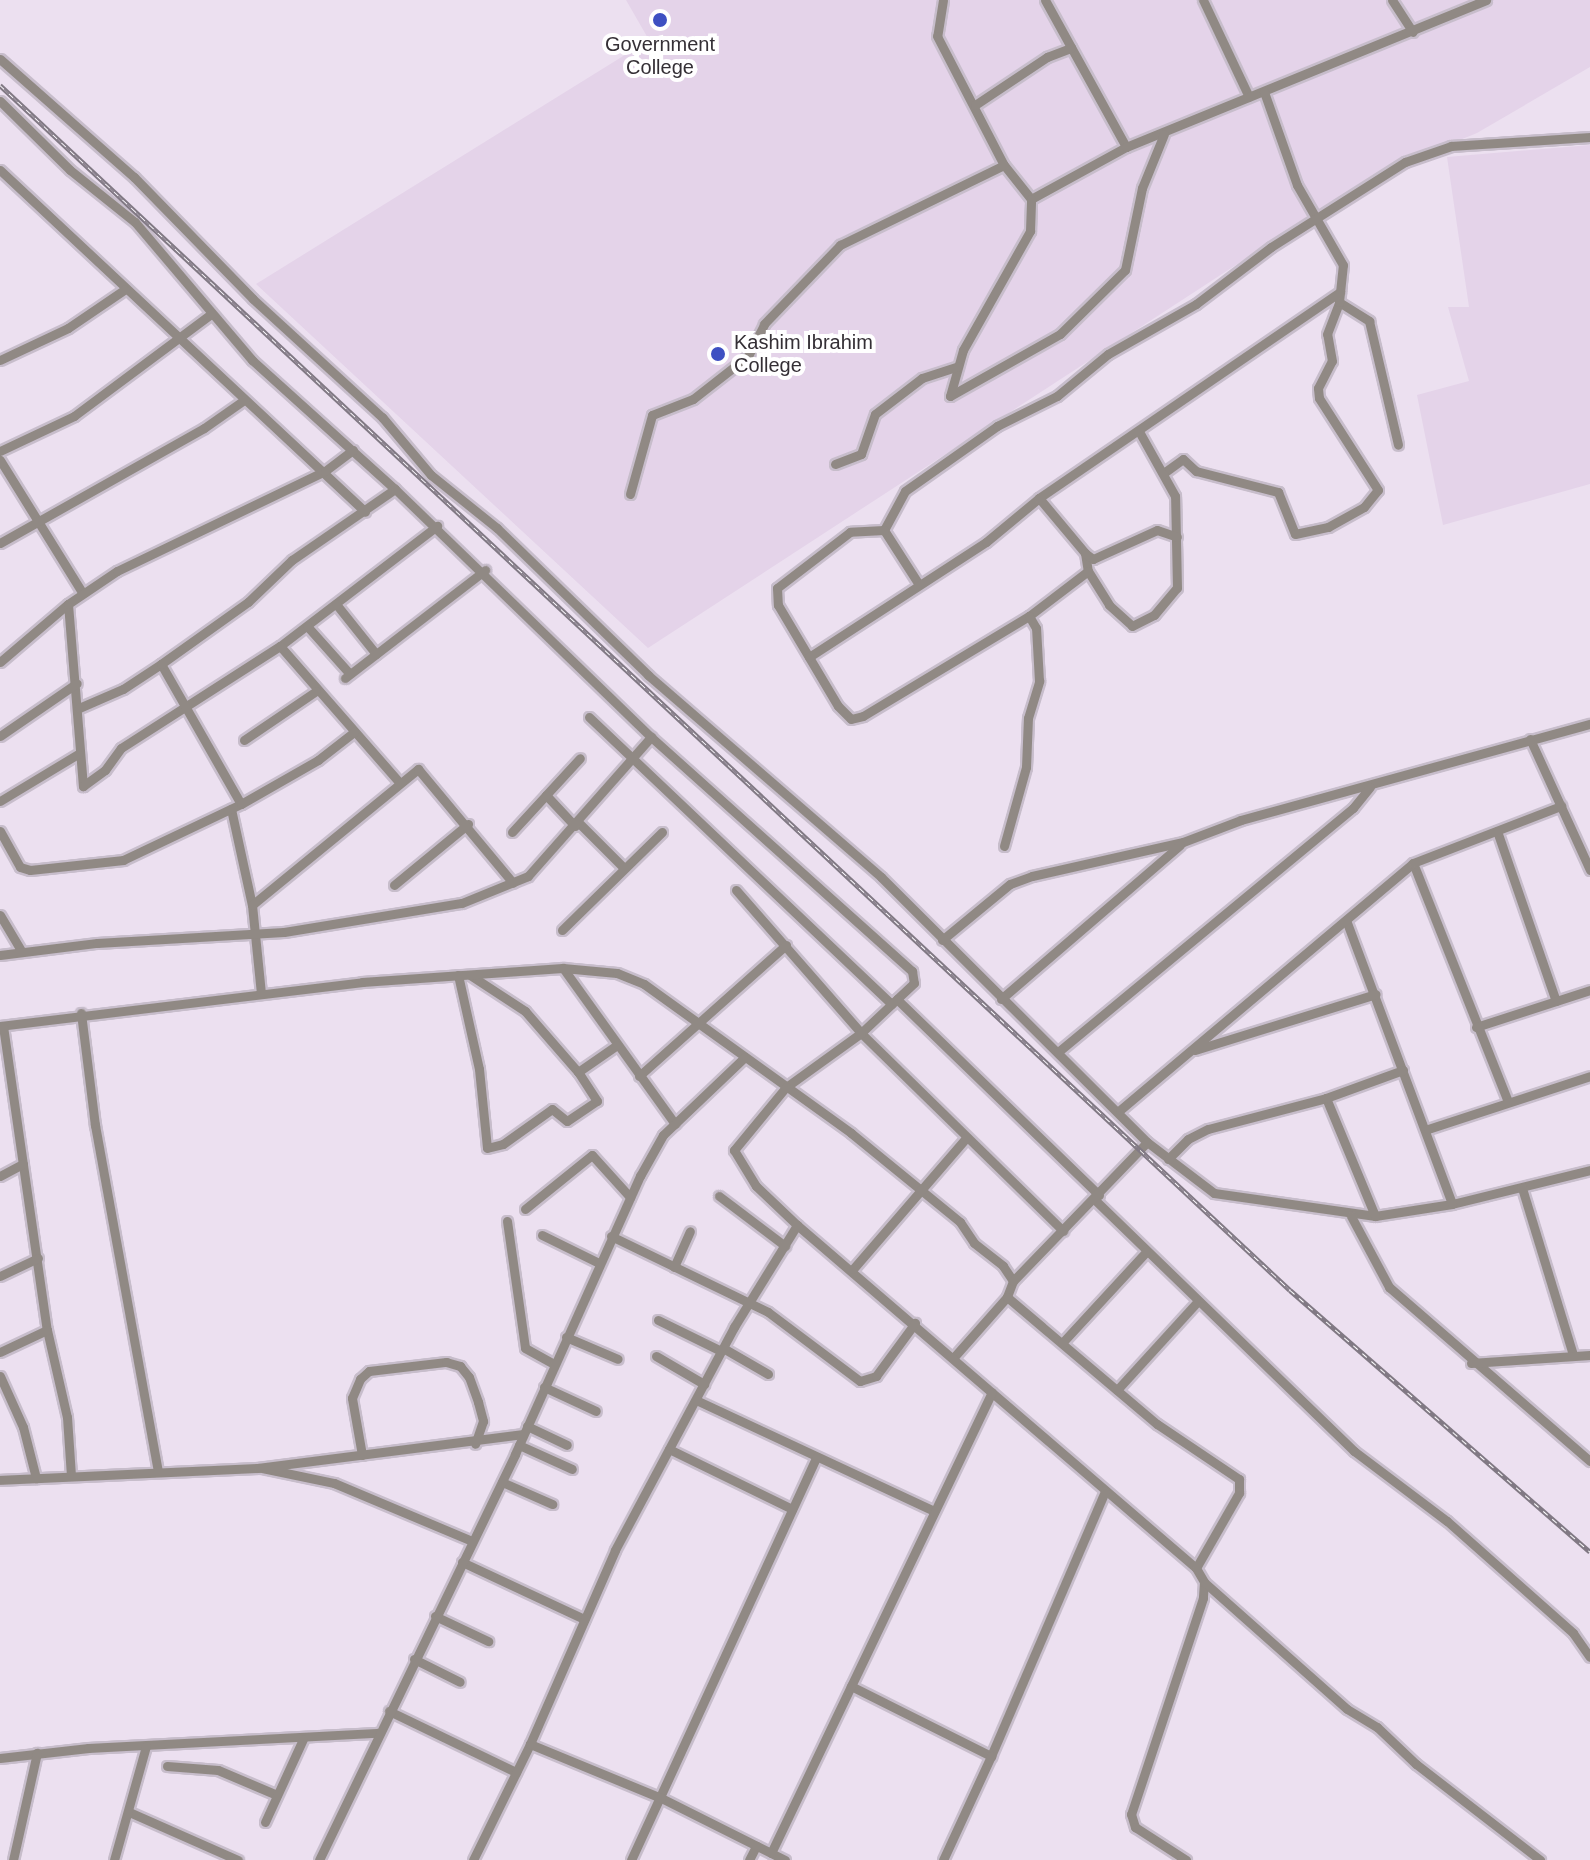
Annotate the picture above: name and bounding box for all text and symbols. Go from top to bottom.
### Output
marker: Government College [651,11,669,29]
place label: Government College [605,32,715,79]
place label: Kashim Ibrahim College [734,330,873,377]
marker: Kashim Ibrahim College [709,345,727,363]

